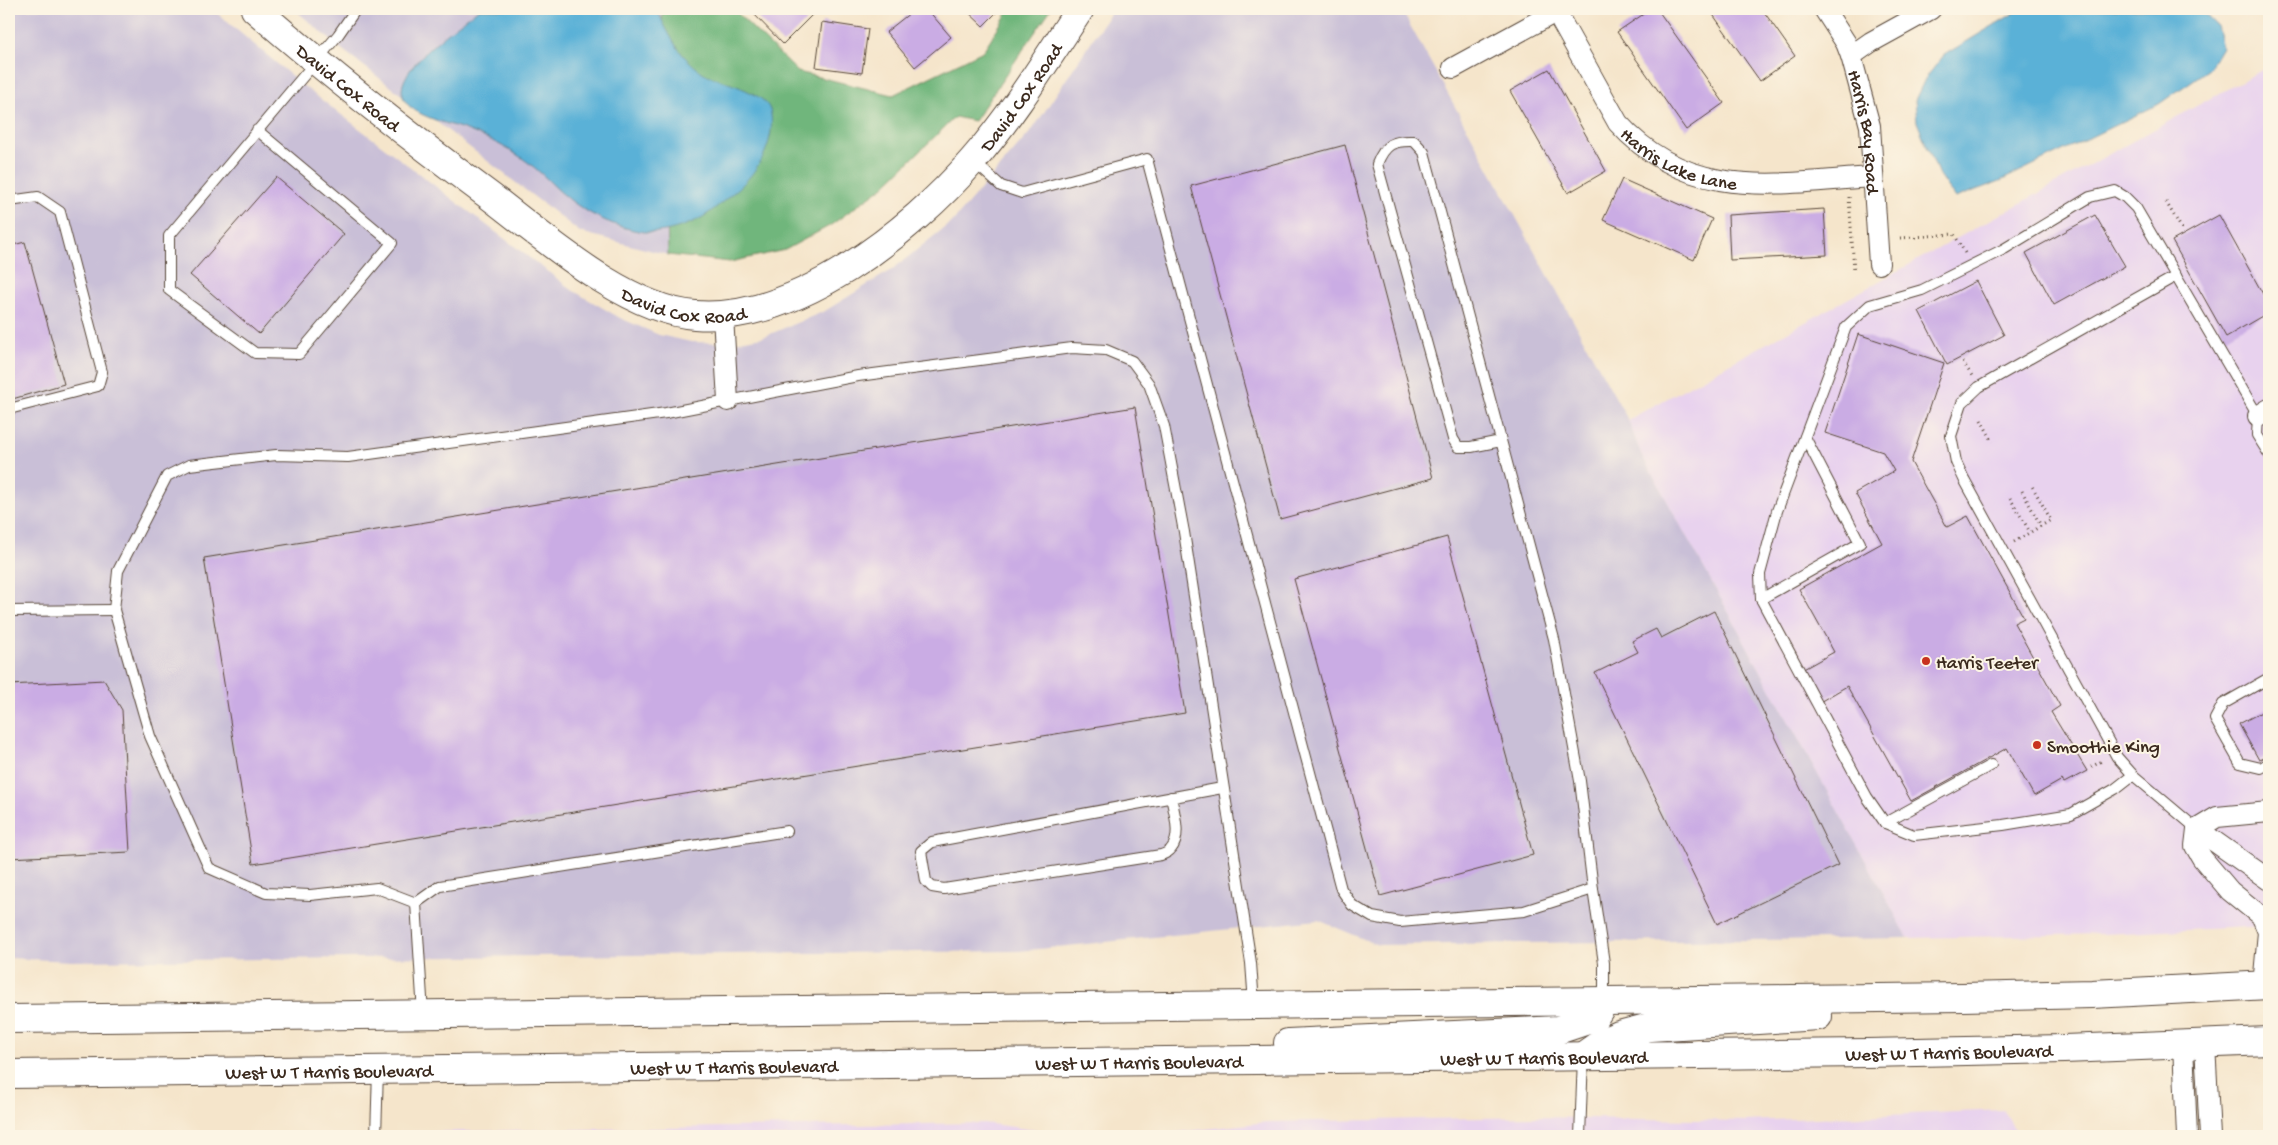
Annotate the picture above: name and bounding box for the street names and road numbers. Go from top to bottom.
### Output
street label: David Cox Road [976,38,1070,159]
street label: David Cox Road [288,39,405,140]
street label: Harris Bay Road [1840,68,1883,197]
street label: Harris Lake Lane [1614,124,1738,197]
street label: David Cox Road [615,283,750,331]
street label: West W T Harris Boulevard [1845,1041,2055,1068]
street label: West W T Harris Boulevard [1440,1047,1650,1073]
street label: West W T Harris Boulevard [1035,1052,1245,1077]
street label: West W T Harris Boulevard [630,1057,840,1082]
street label: West W T Harris Boulevard [225,1061,435,1087]

